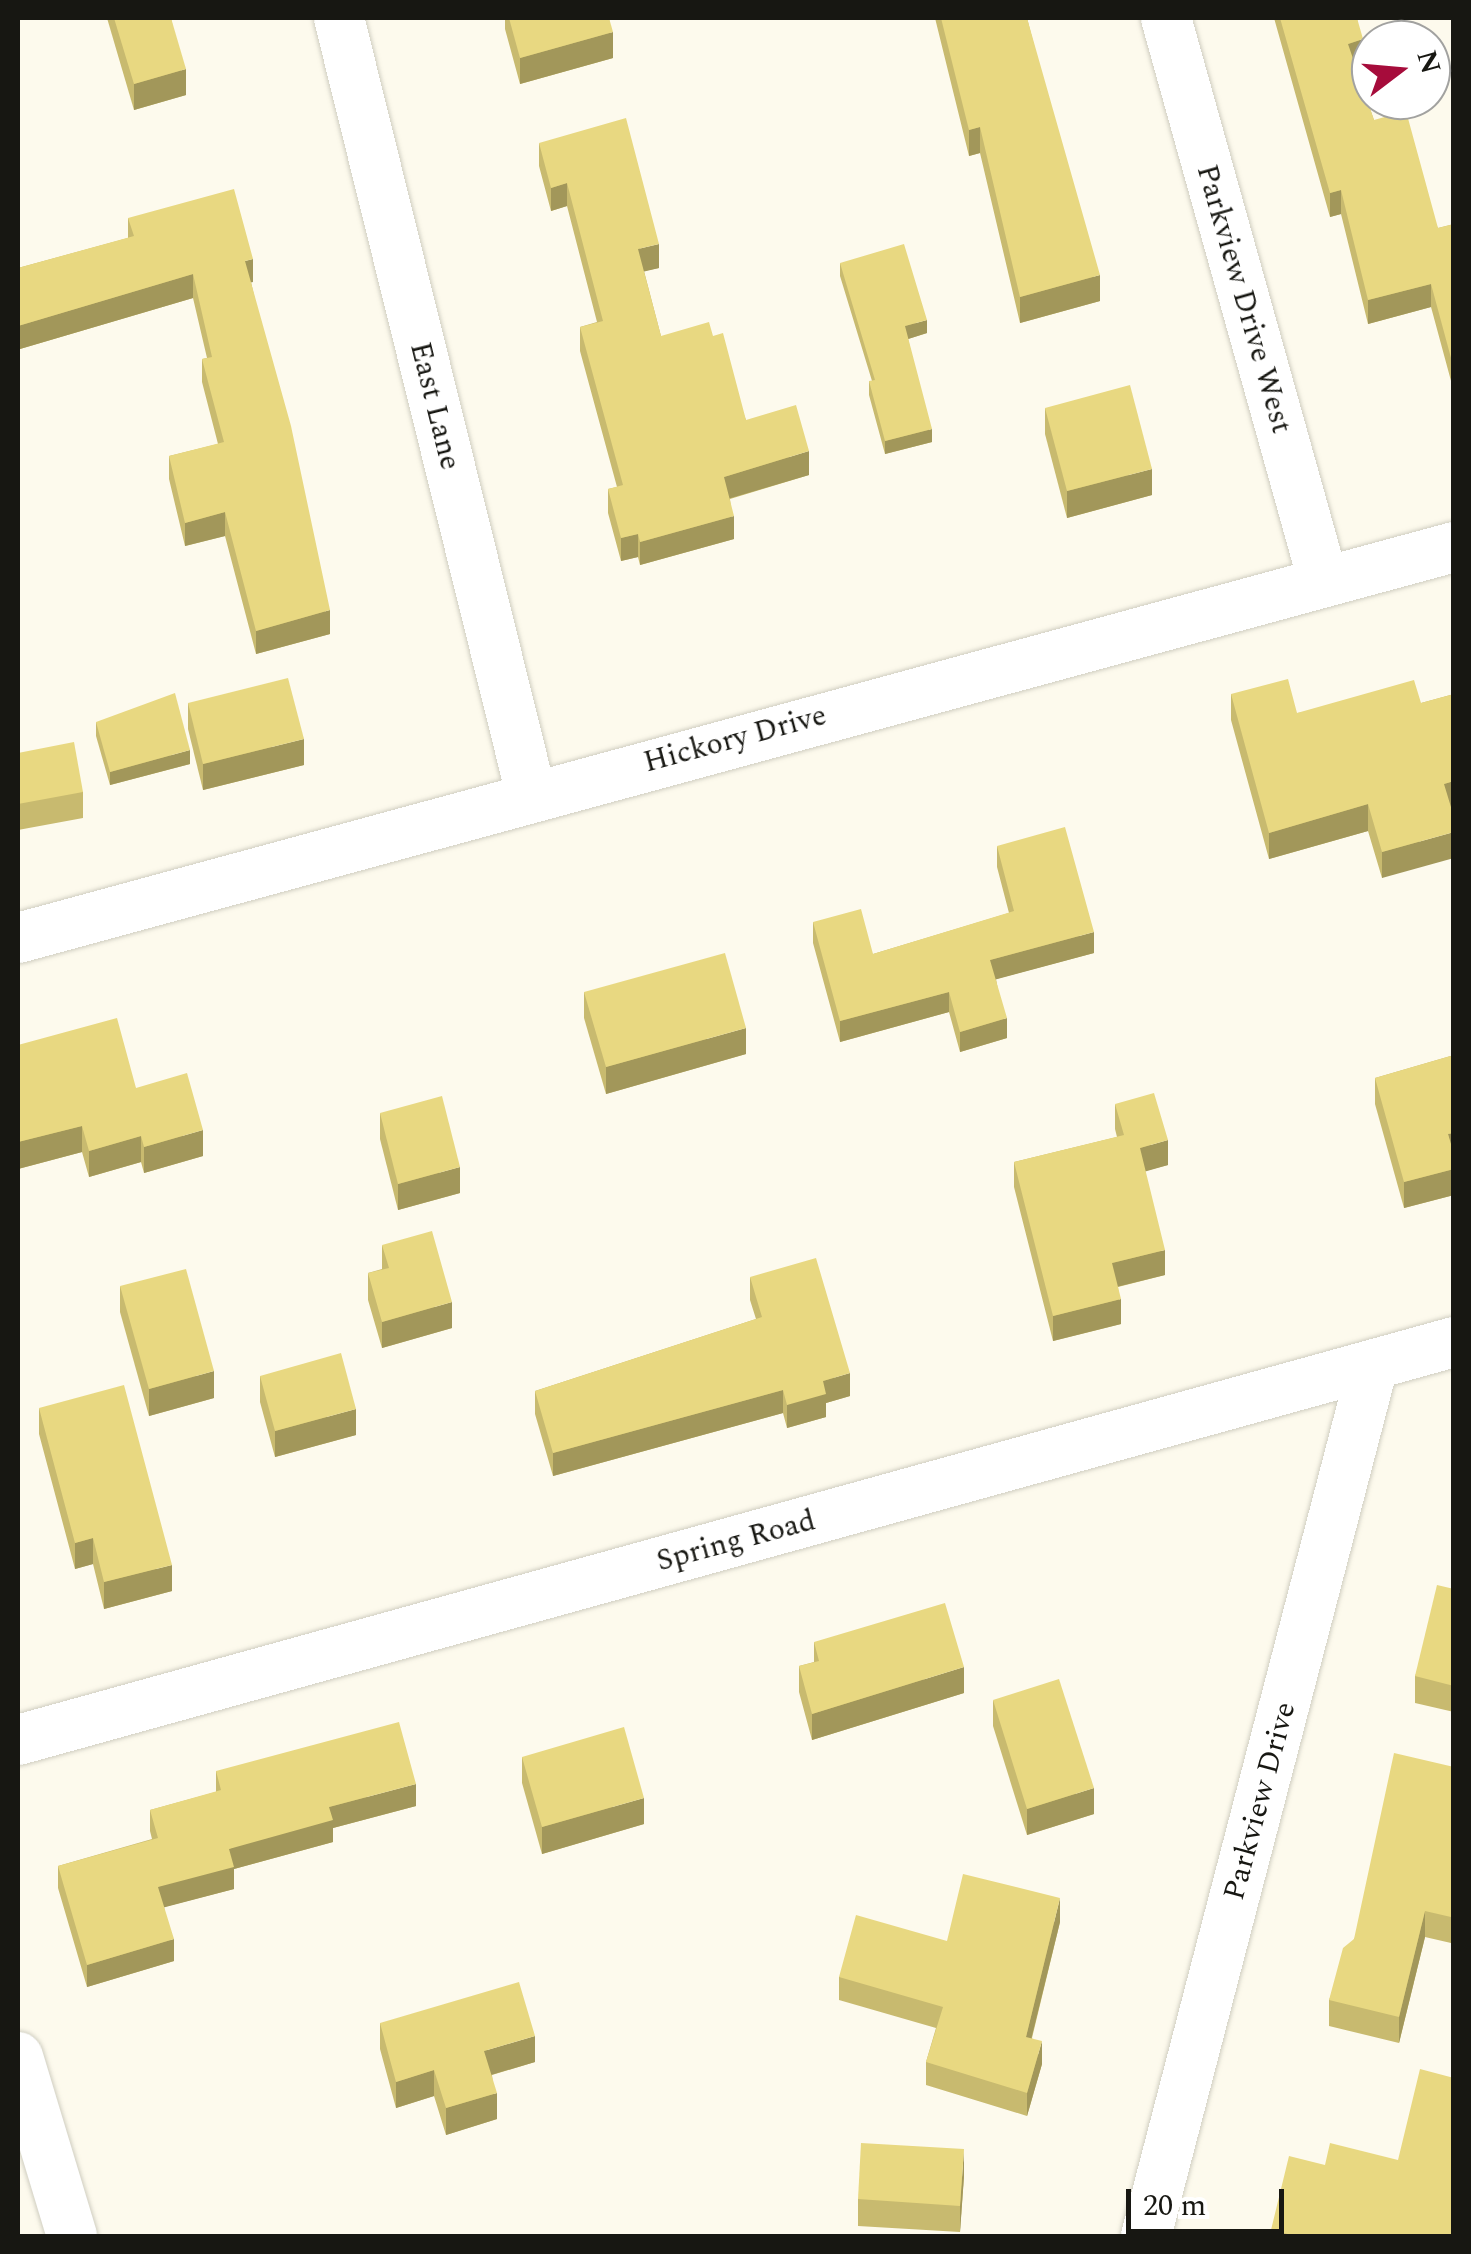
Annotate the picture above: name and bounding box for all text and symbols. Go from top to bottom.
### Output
north arrow [1351,20,1451,120]
text: N [1405,45,1452,79]
street label: Parkview Drive West [1188,160,1300,438]
street label: East Lane [402,338,468,474]
street label: Hickory Drive [640,697,830,781]
street label: Spring Road [653,1503,819,1579]
street label: Parkview Drive [1216,1698,1304,1904]
scale bar [1131,2169,1288,2231]
text: 20 m [1143,2183,1206,2229]

